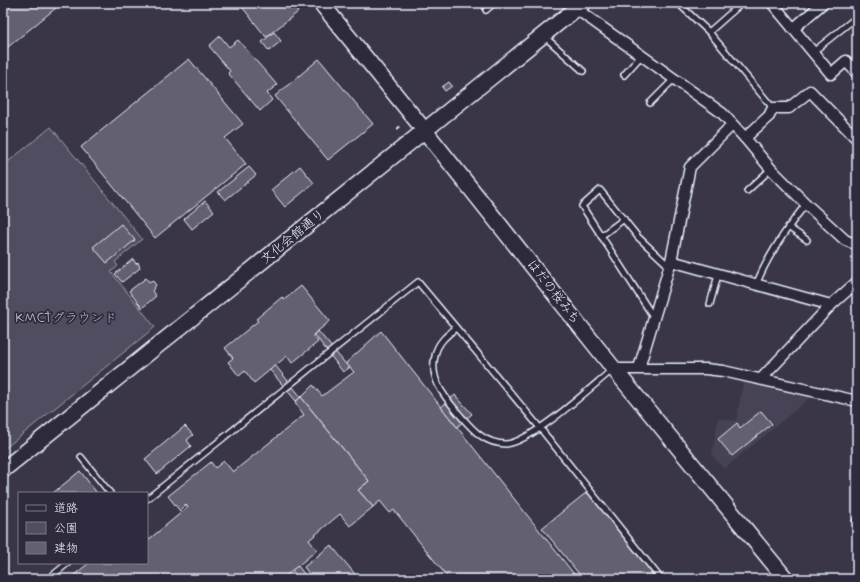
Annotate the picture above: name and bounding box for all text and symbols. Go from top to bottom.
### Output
street label: 文化会館通り [257,206,329,268]
street label: はだの桜みち [522,256,584,328]
park label: KMCTグラウンド [15,310,117,327]
legend [18,492,148,564]
text: 道路 [54,501,78,517]
text: 公園 [54,521,78,537]
text: 建物 [54,541,78,557]

